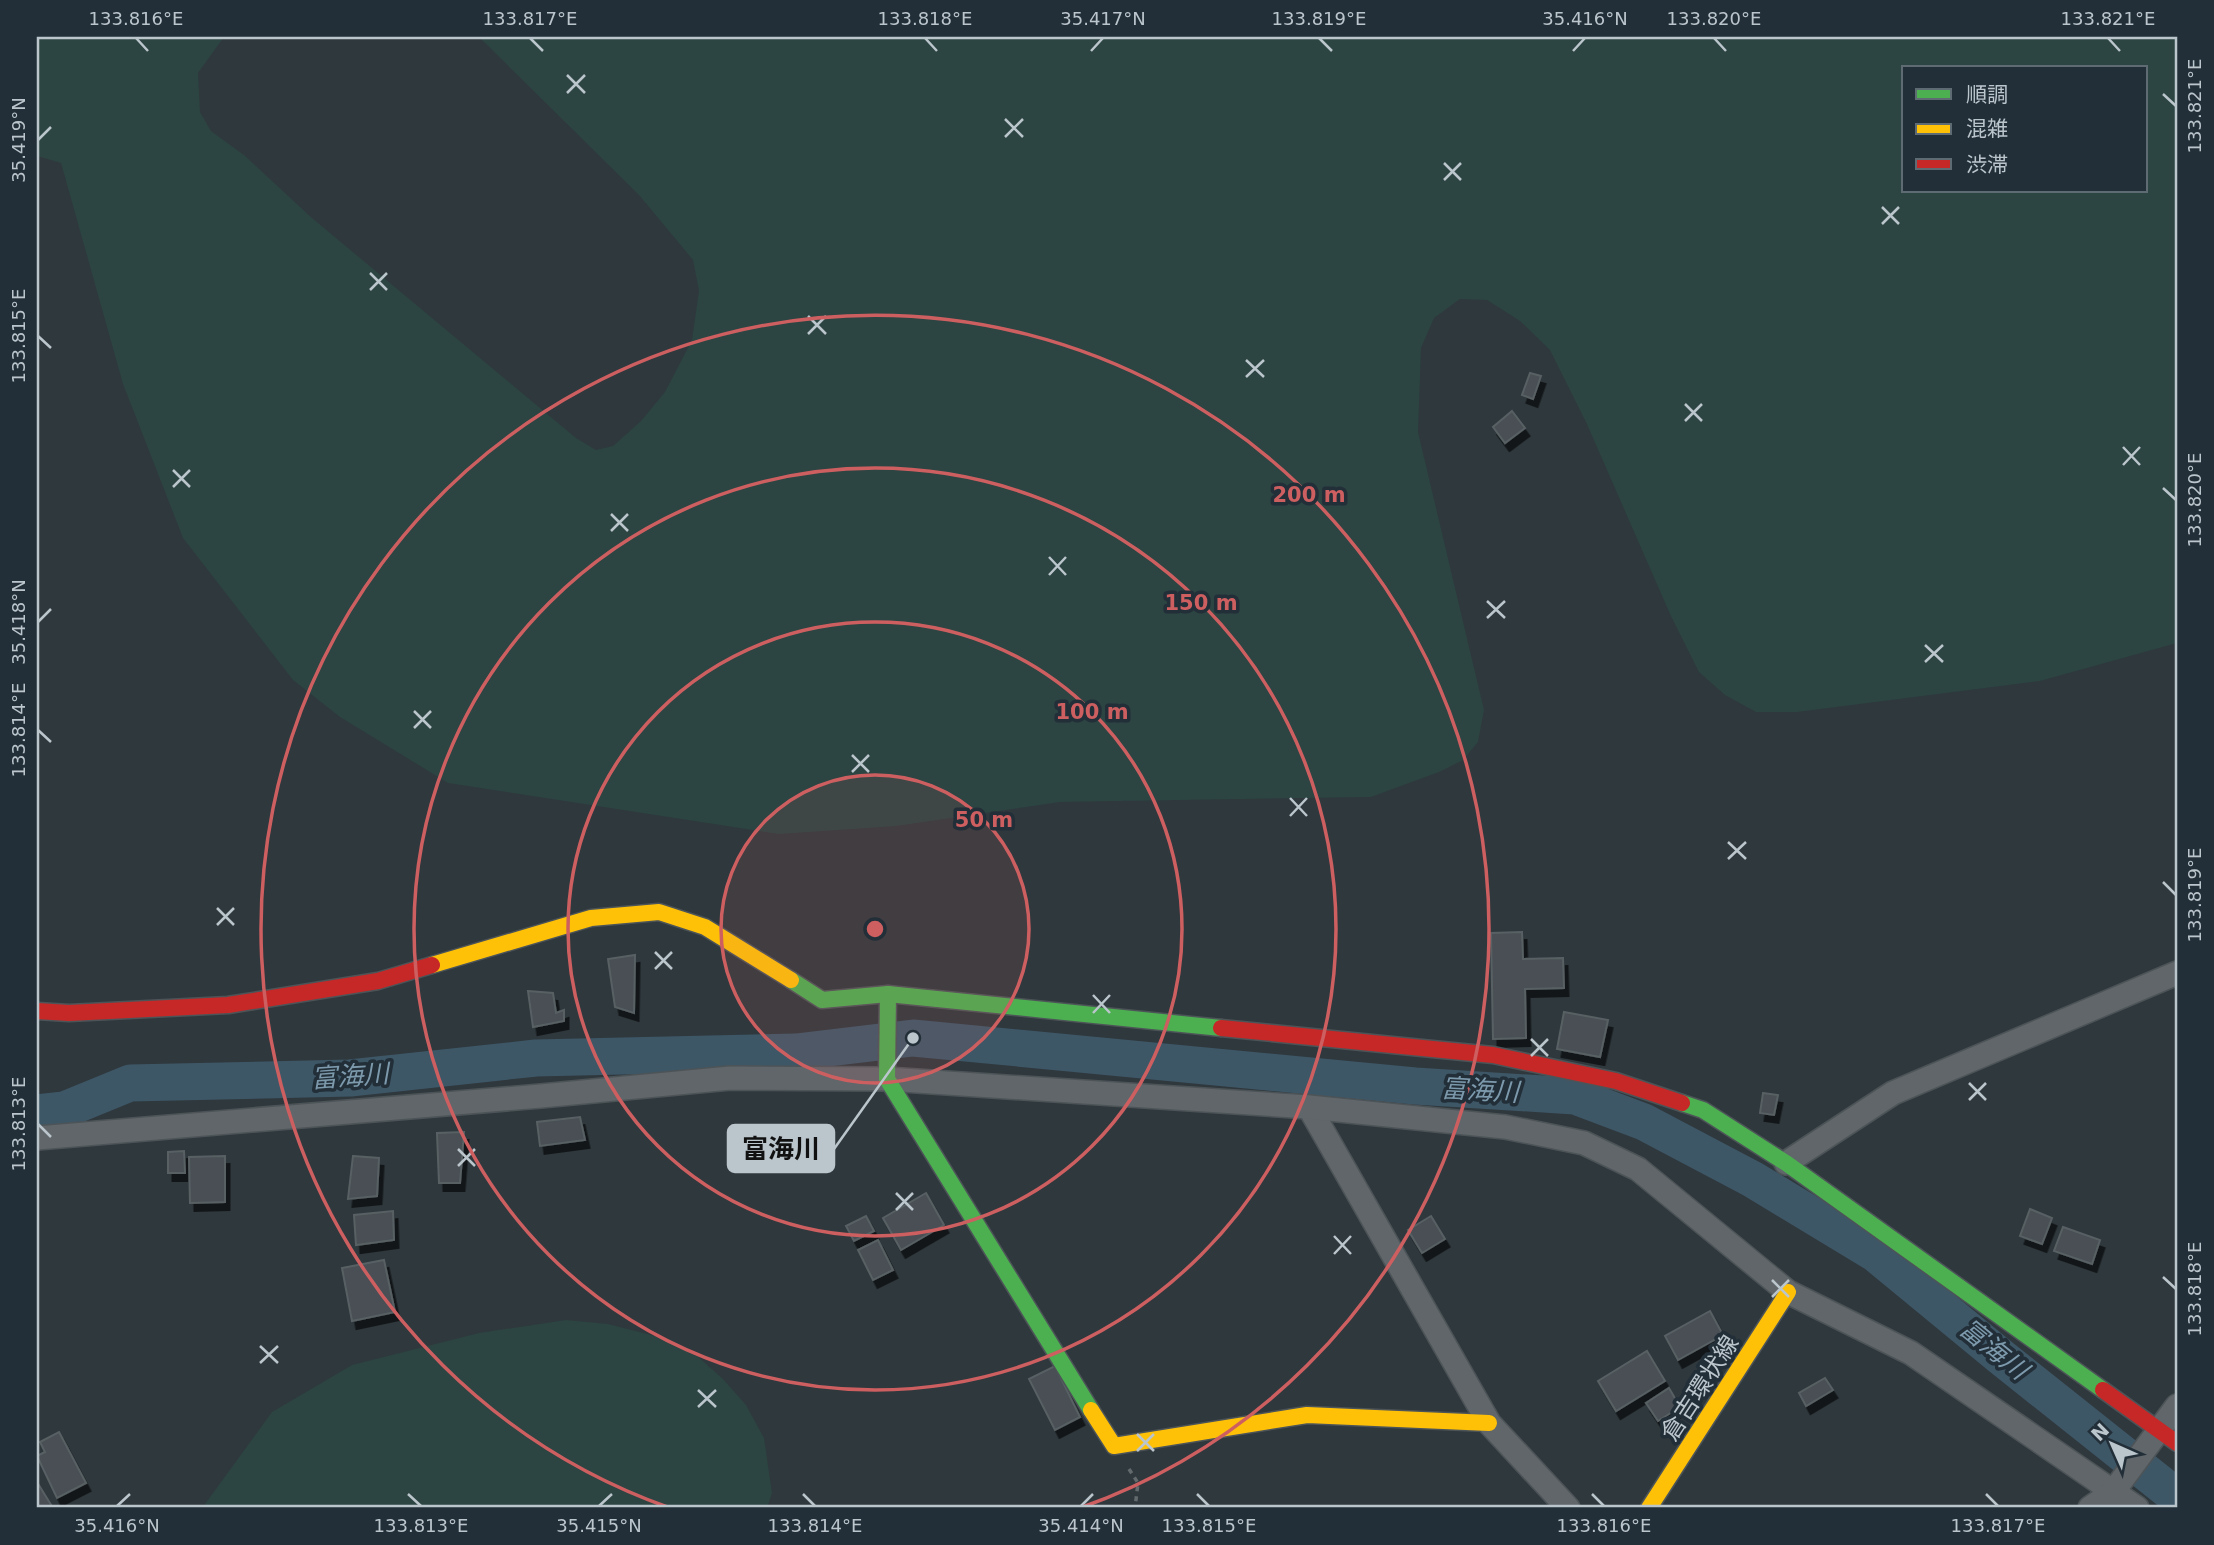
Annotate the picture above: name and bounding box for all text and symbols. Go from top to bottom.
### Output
text: 133.816°E [89,8,183,29]
text: 133.817°E [483,8,577,29]
text: 133.818°E [878,8,972,29]
text: 35.417°N [1060,8,1146,29]
text: 133.819°E [1272,8,1366,29]
text: 35.416°N [1542,8,1628,29]
text: 133.820°E [1667,8,1761,29]
text: 133.821°E [2061,8,2155,29]
text: 133.821°E [2184,59,2205,153]
legend [1902,66,2148,192]
text: 順調 [1966,83,2008,107]
text: 35.419°N [8,97,29,183]
text: 混雑 [1966,117,2008,141]
text: 渋滞 [1966,153,2008,177]
text: 133.815°E [8,289,29,383]
text: 133.820°E [2184,453,2205,547]
text: 200 m [1272,483,1346,507]
text: 35.418°N [8,579,29,665]
text: 150 m [1164,591,1238,615]
text: 133.814°E [8,683,29,777]
text: 100 m [1055,700,1129,724]
text: 50 m [955,808,1013,832]
text: 133.819°E [2184,848,2205,942]
centre of rings [863,917,887,941]
water label: 富海川 [310,1058,393,1094]
water label: 富海川 [1440,1073,1523,1107]
text: 133.813°E [8,1077,29,1171]
callout: 富海川 [728,1125,834,1172]
text: 富海川 [742,1134,820,1164]
text: 133.818°E [2184,1242,2205,1336]
water label: 富海川 [1954,1313,2036,1387]
street label: 倉吉環状線 [1656,1330,1744,1446]
north arrow [2078,1408,2148,1478]
text: N [2087,1419,2113,1445]
text: 35.416°N [74,1515,160,1536]
text: 133.813°E [374,1515,468,1536]
text: 35.415°N [556,1515,642,1536]
text: 133.814°E [768,1515,862,1536]
text: 35.414°N [1038,1515,1124,1536]
text: 133.815°E [1162,1515,1256,1536]
text: 133.816°E [1557,1515,1651,1536]
text: 133.817°E [1951,1515,2045,1536]

